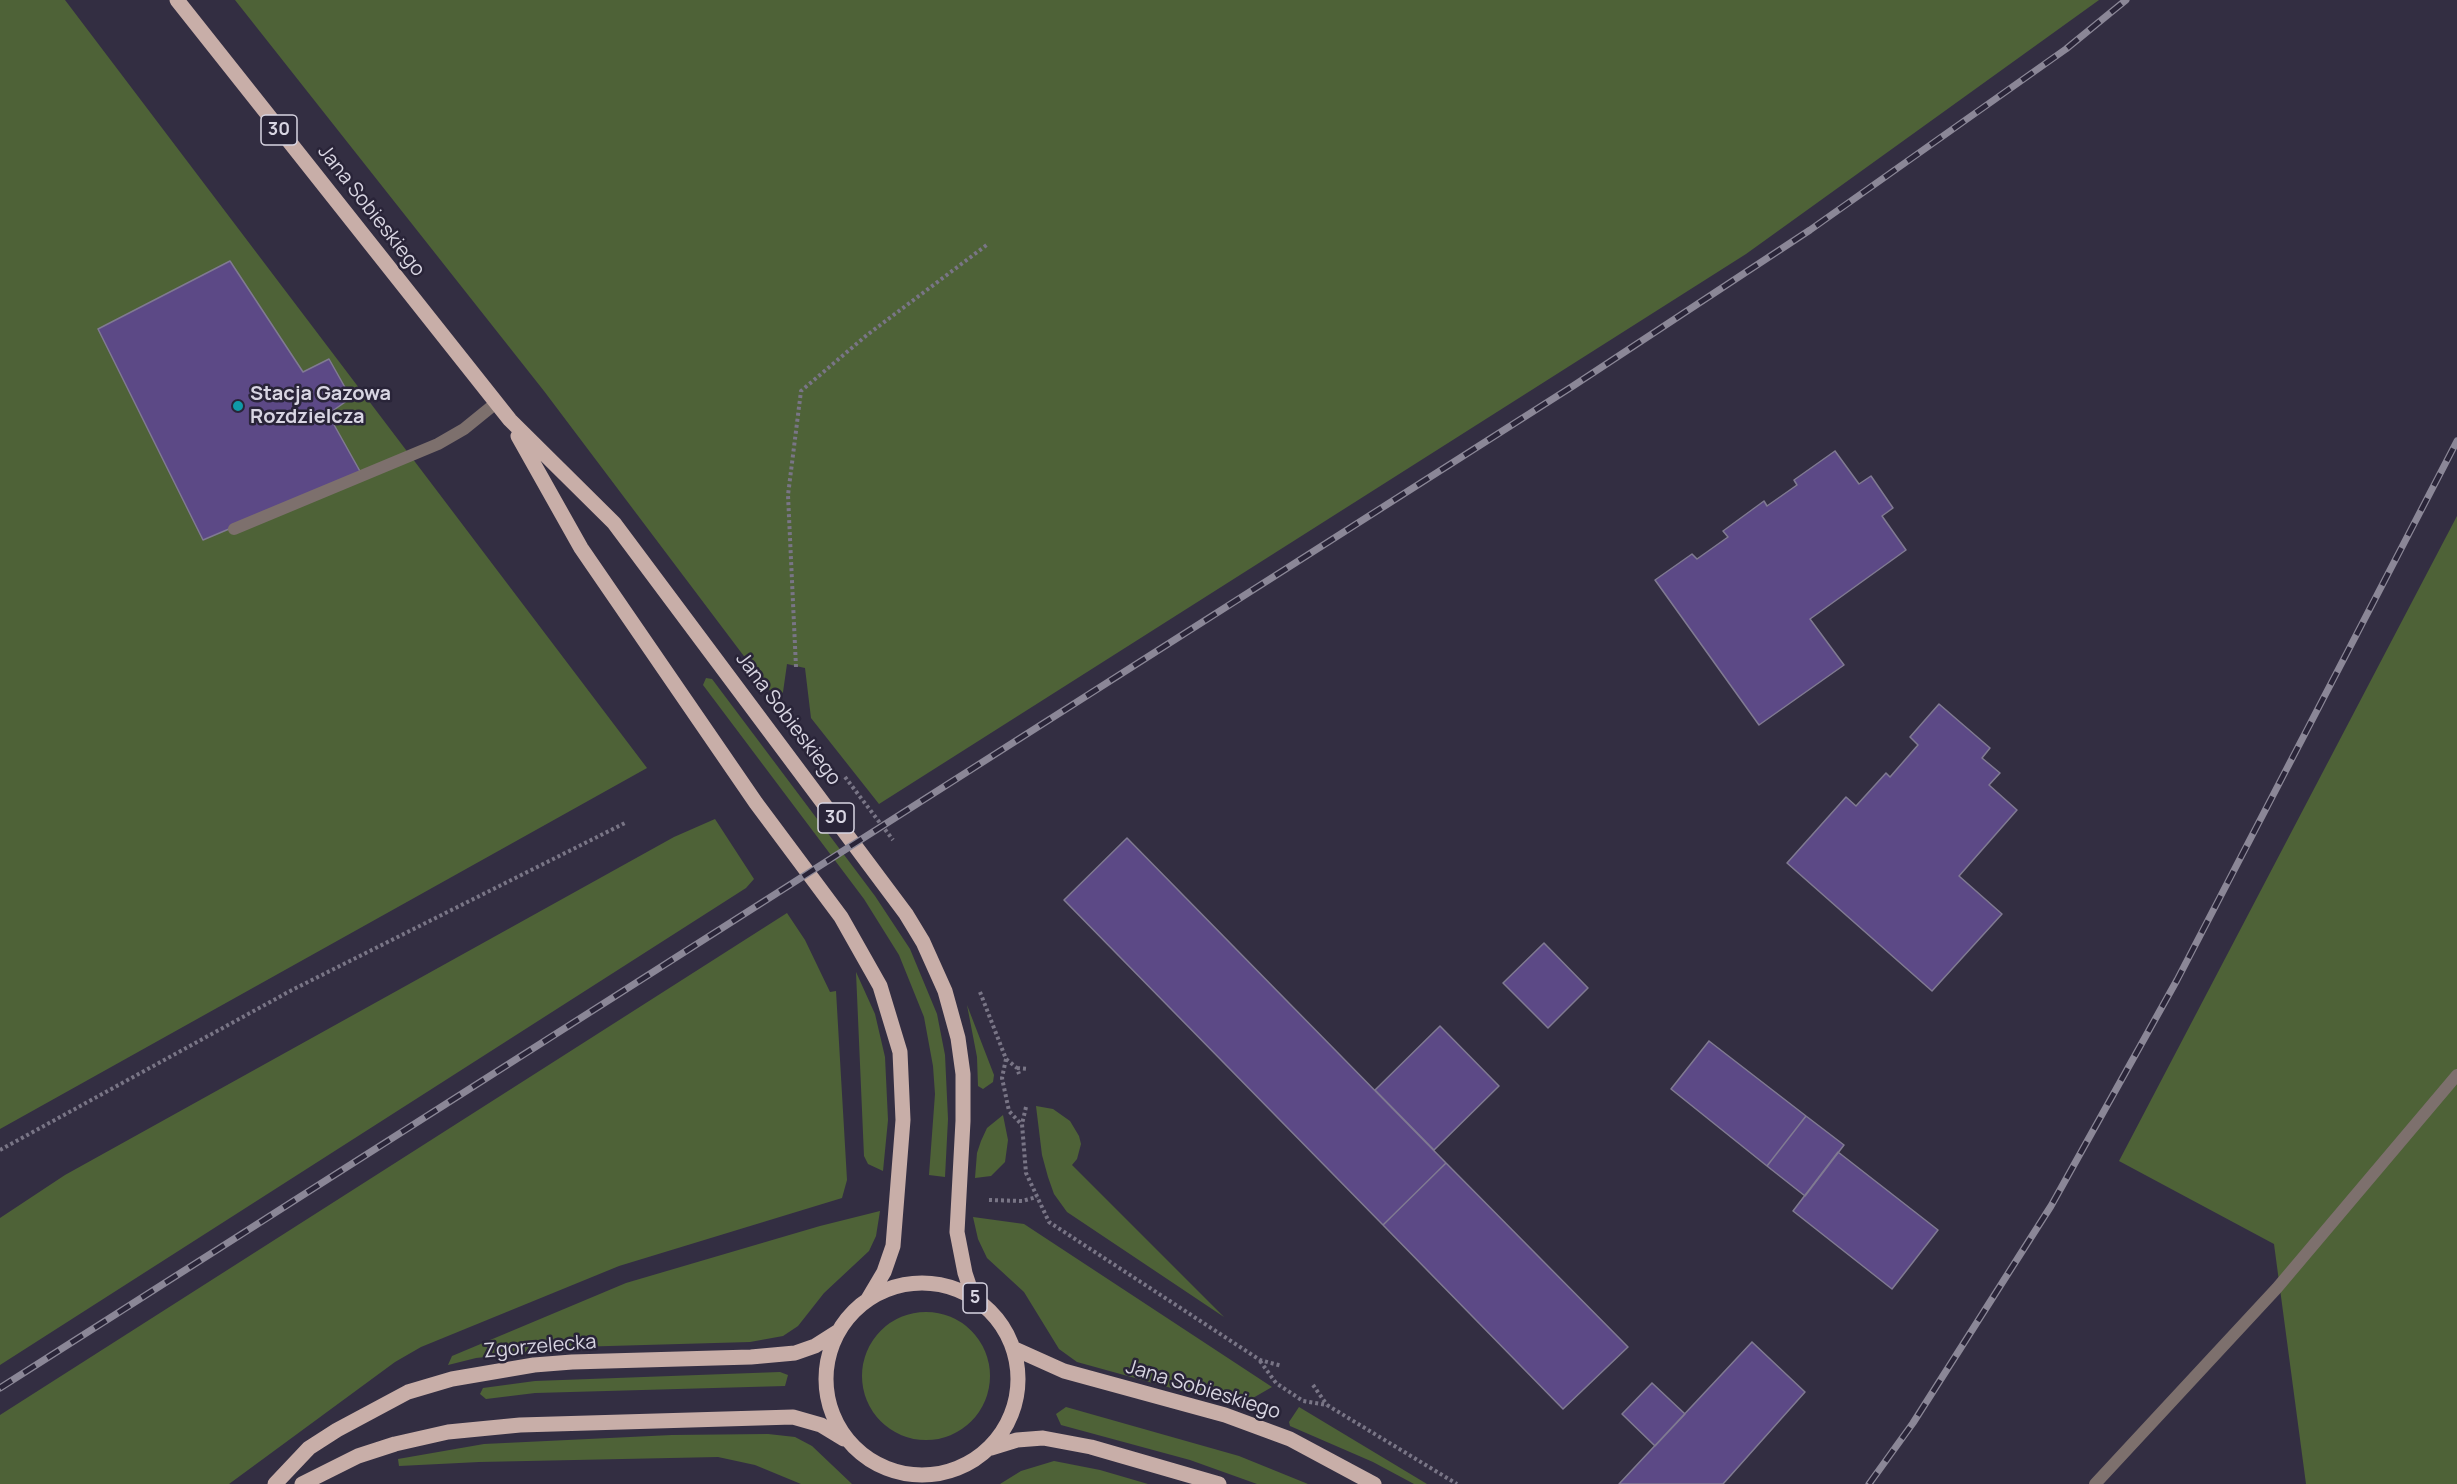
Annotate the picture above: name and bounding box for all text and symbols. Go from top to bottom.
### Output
road number: 30 [261,115,297,145]
street label: Jana Sobieskiego [312,141,430,281]
place label: Stacja Gazowa Rozdzielcza [250,382,391,429]
marker: Stacja Gazowa Rozdzielcza [231,399,245,413]
street label: Jana Sobieskiego [730,648,846,790]
road number: 30 [818,803,854,833]
road number: 5 [963,1283,987,1313]
street label: Zgorzelecka [483,1330,597,1364]
street label: Jana Sobieskiego [1123,1355,1283,1425]

